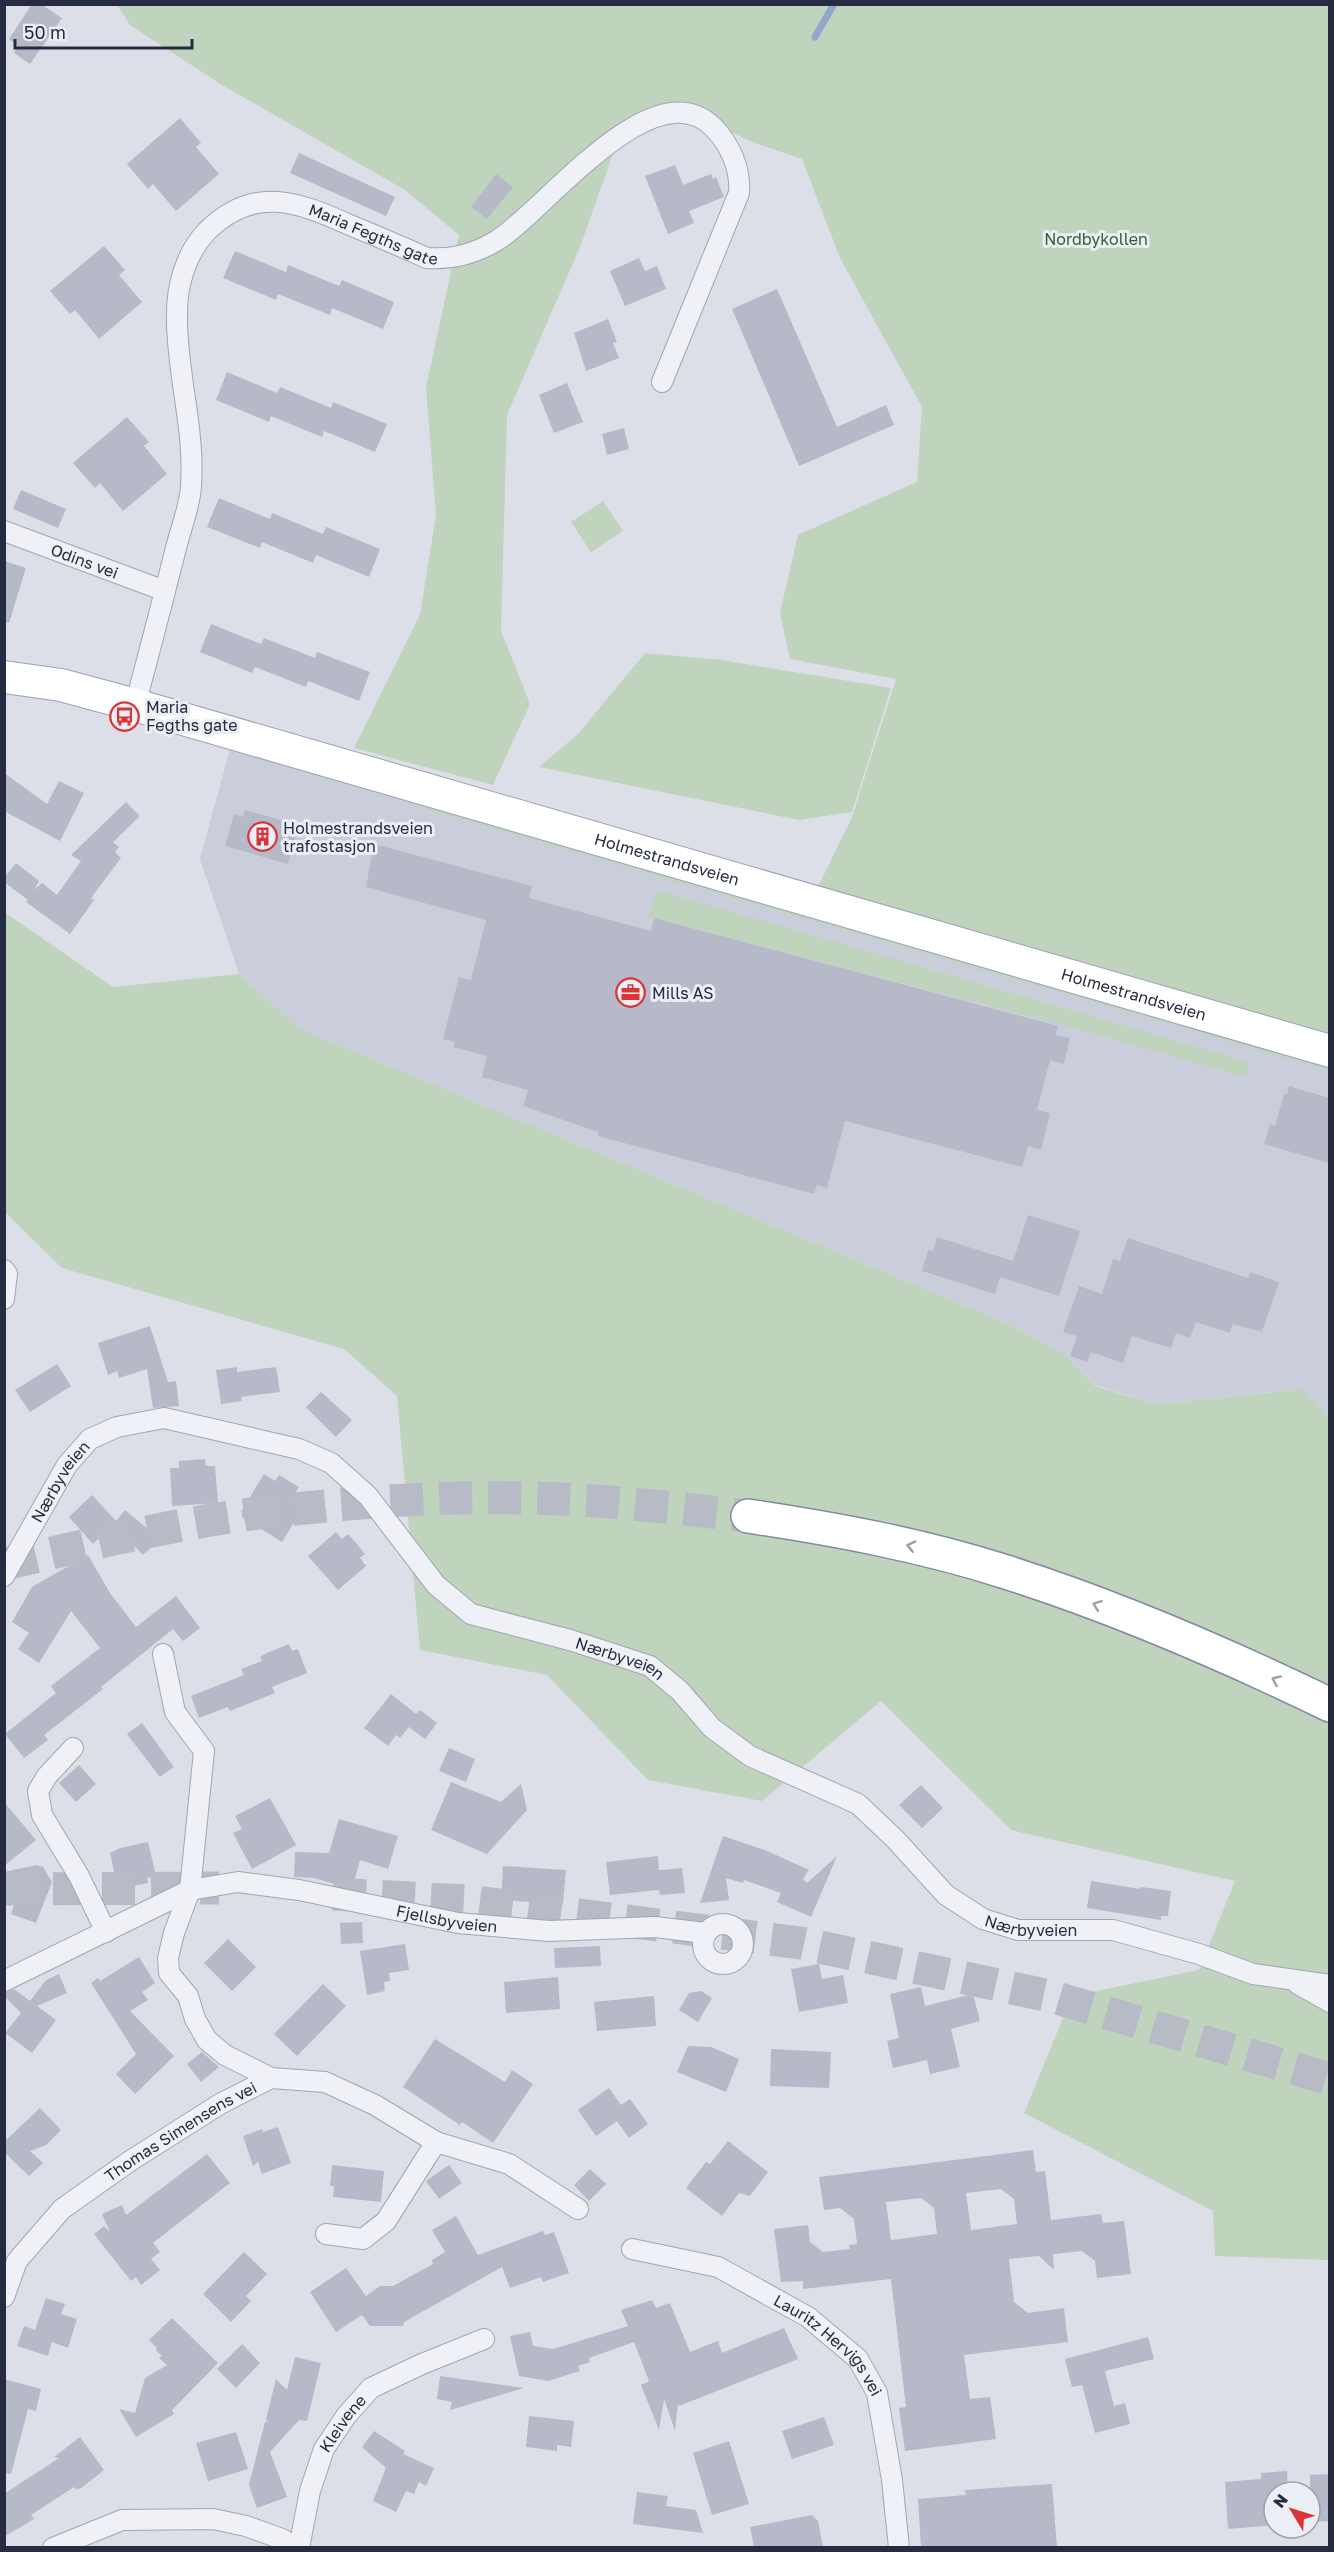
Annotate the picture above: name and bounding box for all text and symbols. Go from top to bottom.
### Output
scale bar [15,12,192,50]
text: 50 m [24,21,66,43]
street label: Maria Fegths gate [306,199,438,268]
park label: Nordbykollen [1044,229,1148,249]
street label: Odins vei [48,539,121,583]
place label: Maria Fegths gate [146,697,238,735]
bus stop icon: Maria Fegths gate [109,700,141,732]
place label: Holmestrandsveien trafostasjon [283,818,433,856]
building icon: Holmestrandsveien trafostasjon [246,821,278,853]
street label: Holmestrandsveien [592,829,742,889]
street label: Holmestrandsveien [1059,964,1209,1025]
office icon: Mills AS [615,977,647,1009]
place label: Mills AS [652,983,714,1003]
street label: Nærbyveien [26,1436,94,1526]
one-way arrow [906,1541,916,1554]
one-way arrow [1092,1599,1102,1612]
street label: Nærbyveien [573,1633,669,1684]
one-way arrow [1272,1675,1283,1687]
street label: Fjellsbyveien [395,1900,498,1936]
street label: Nærbyveien [982,1910,1077,1940]
street label: Thomas Simensens vei [101,2077,260,2186]
street label: Lauritz Hervigs vei [770,2290,887,2399]
street label: Kleivene [315,2390,370,2456]
north arrow [1262,2480,1322,2540]
text: N [1269,2490,1292,2512]

